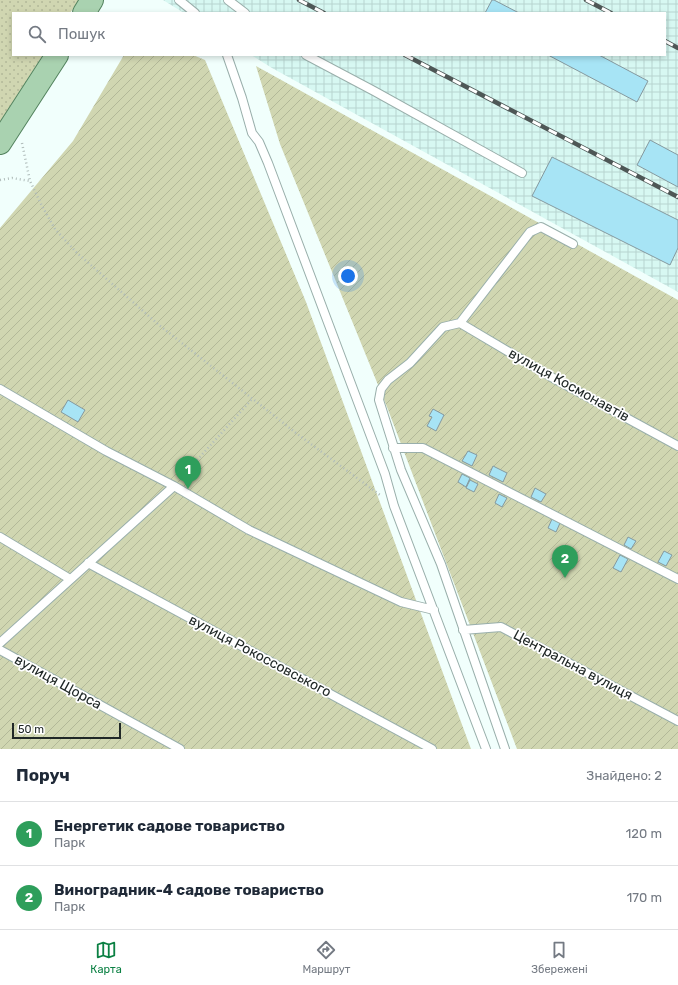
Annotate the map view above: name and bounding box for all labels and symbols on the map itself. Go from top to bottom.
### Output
your location [338,266,358,286]
street label: вулиця Космонавтів [505,345,633,425]
pin: 1 [175,456,201,489]
pin: 2 [552,545,578,578]
street label: вулиця Рокоссовського [186,611,334,701]
street label: Центральна вулиця [510,626,636,704]
street label: вулиця Щорса [11,651,105,713]
scale bar [12,721,121,740]

